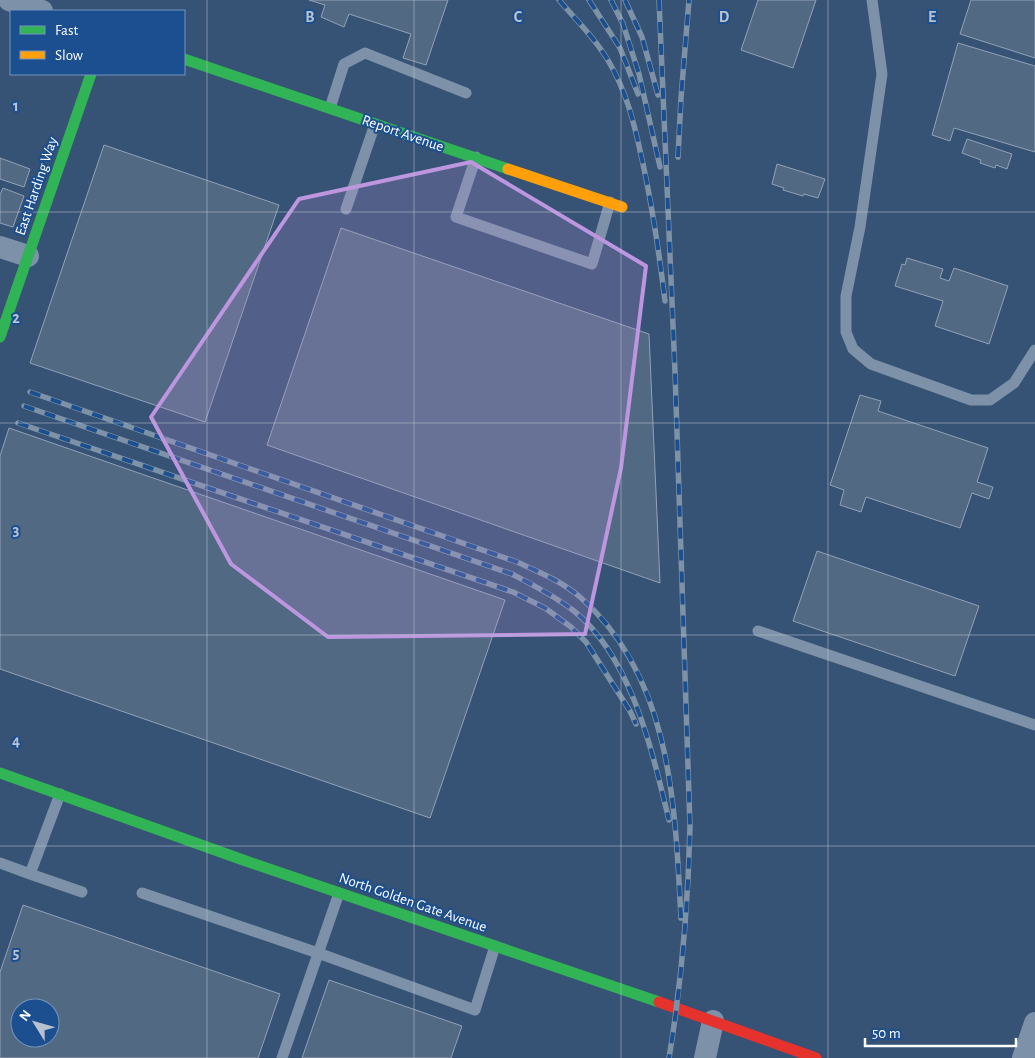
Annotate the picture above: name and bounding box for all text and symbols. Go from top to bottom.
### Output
text: B [305,9,315,25]
text: C [514,9,523,25]
text: D [719,9,730,25]
text: E [928,9,936,25]
legend [10,10,185,75]
text: Fast [55,23,79,38]
text: Slow [55,48,83,63]
text: 1 [13,98,19,114]
street label: Report Avenue [360,112,446,154]
street label: East Harding Way [13,135,61,237]
text: 2 [12,310,20,326]
text: 3 [13,522,20,538]
text: 4 [12,733,20,749]
street label: North Golden Gate Avenue [337,870,489,935]
text: 5 [13,945,20,961]
north arrow [10,998,60,1048]
text: N [17,1008,34,1024]
scale bar [865,1016,1016,1048]
text: 50 m [872,1026,901,1041]

